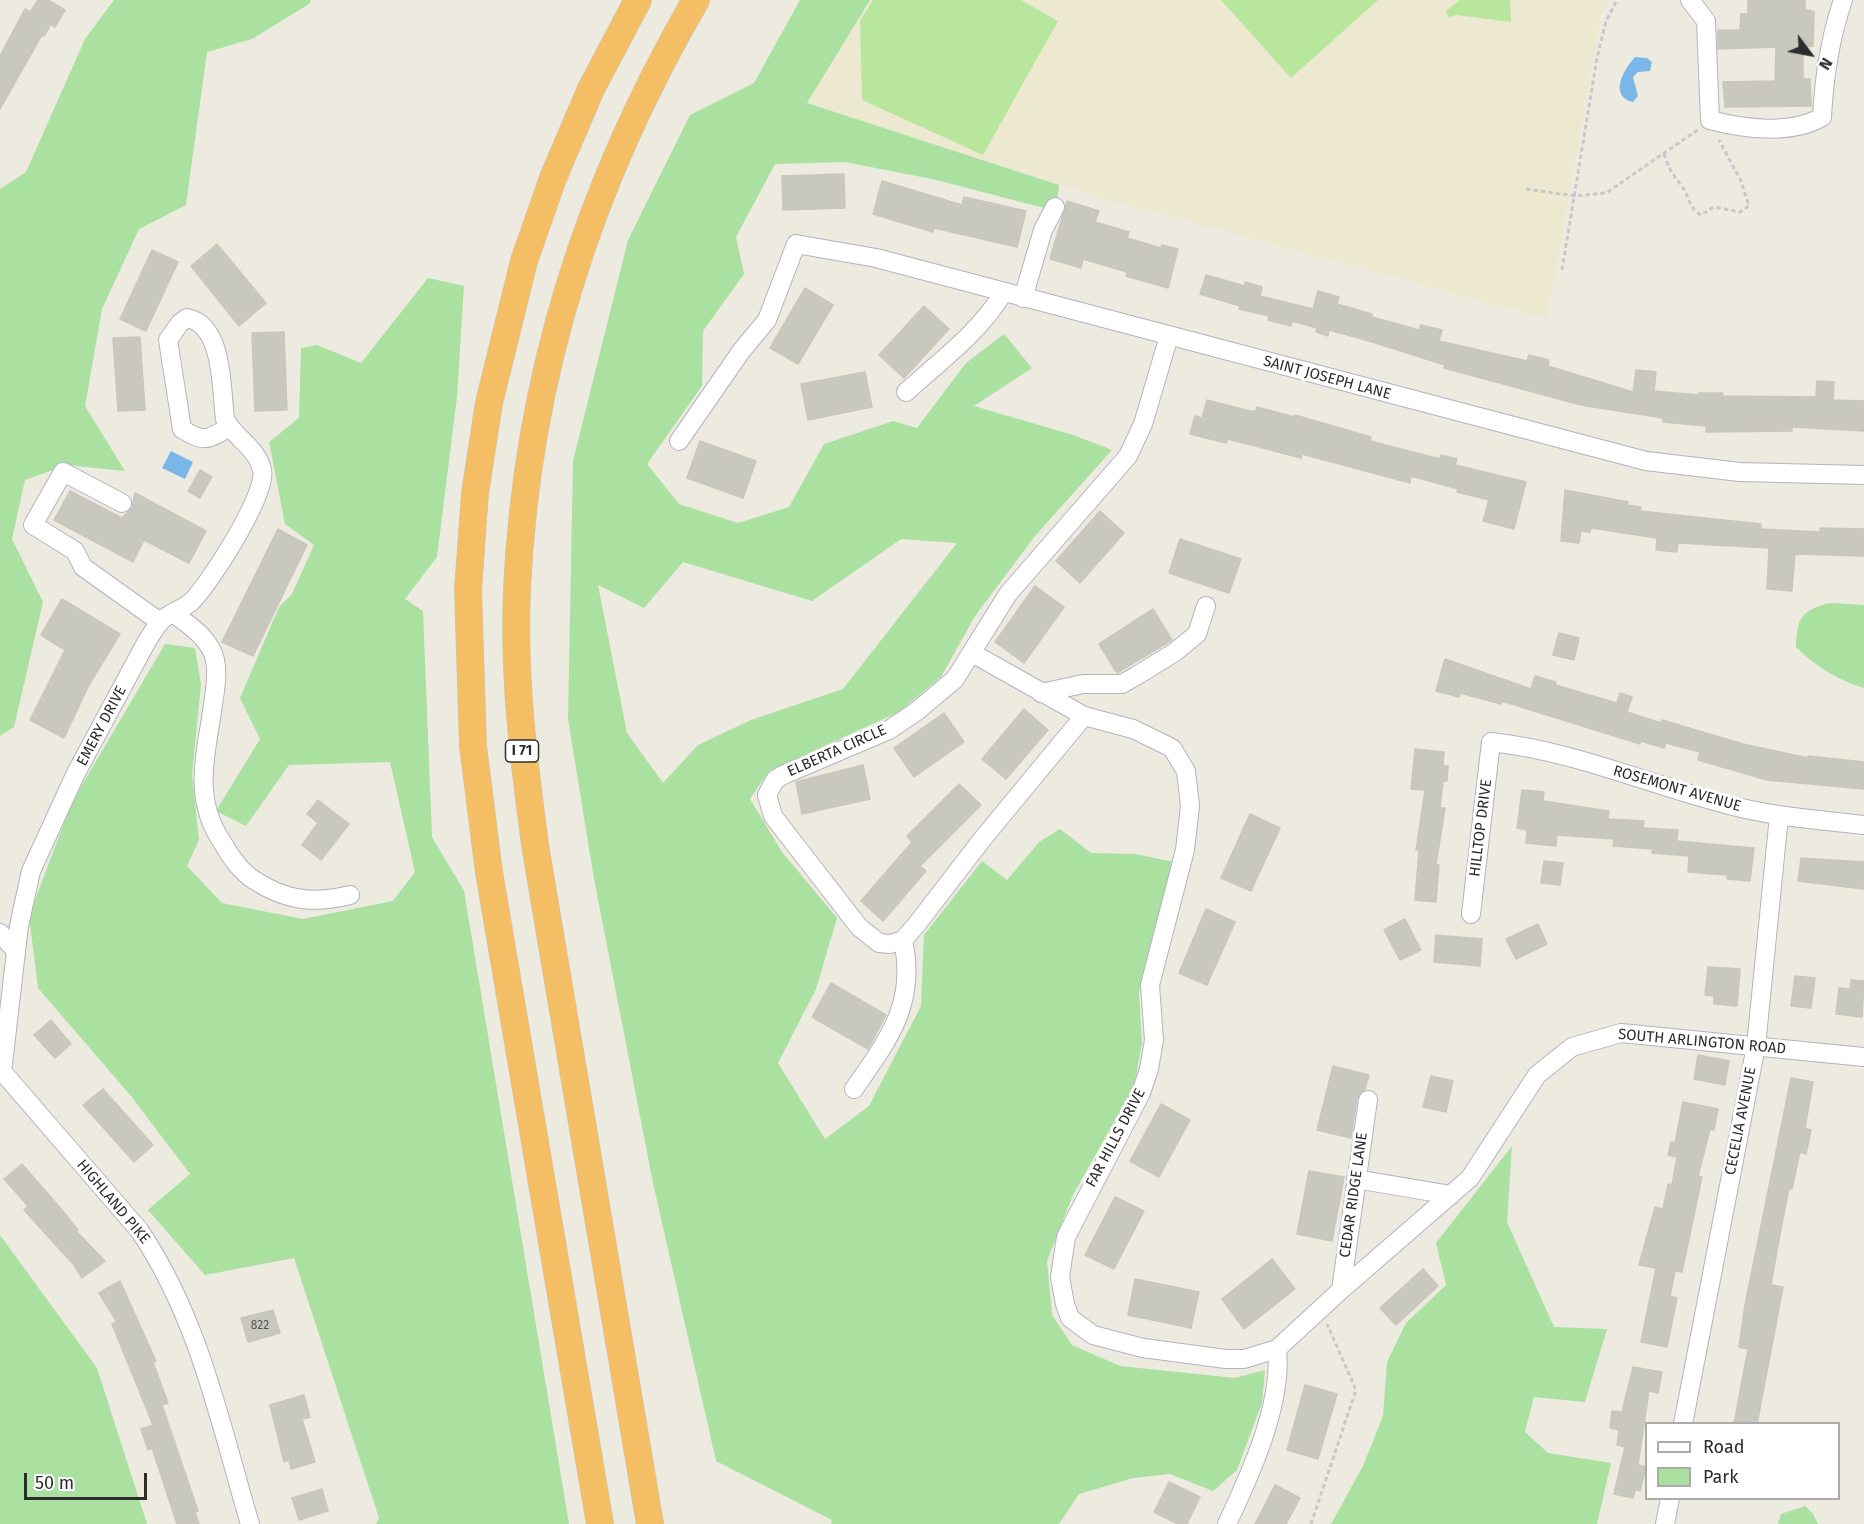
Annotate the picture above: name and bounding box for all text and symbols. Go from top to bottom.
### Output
north arrow [1780,24,1840,84]
text: N [1815,54,1837,73]
street label: SAINT JOSEPH LANE [1261,352,1393,404]
street label: EMERY DRIVE [73,683,131,769]
street label: ELBERTA CIRCLE [785,721,889,781]
road number: I 71 [506,740,538,762]
street label: ROSEMONT AVENUE [1611,762,1743,816]
street label: HILLTOP DRIVE [1466,778,1496,878]
street label: SOUTH ARLINGTON ROAD [1617,1026,1787,1058]
street label: CECELIA AVENUE [1722,1065,1760,1177]
street label: FAR HILLS DRIVE [1082,1086,1150,1190]
street label: CEDAR RIDGE LANE [1336,1131,1372,1259]
street label: HIGHLAND PIKE [73,1156,153,1248]
house number: 822 [251,1319,269,1333]
legend [1645,1422,1840,1500]
text: Road [1703,1436,1745,1458]
scale bar [27,1461,150,1499]
text: Park [1703,1466,1738,1488]
text: 50 m [35,1472,74,1494]

